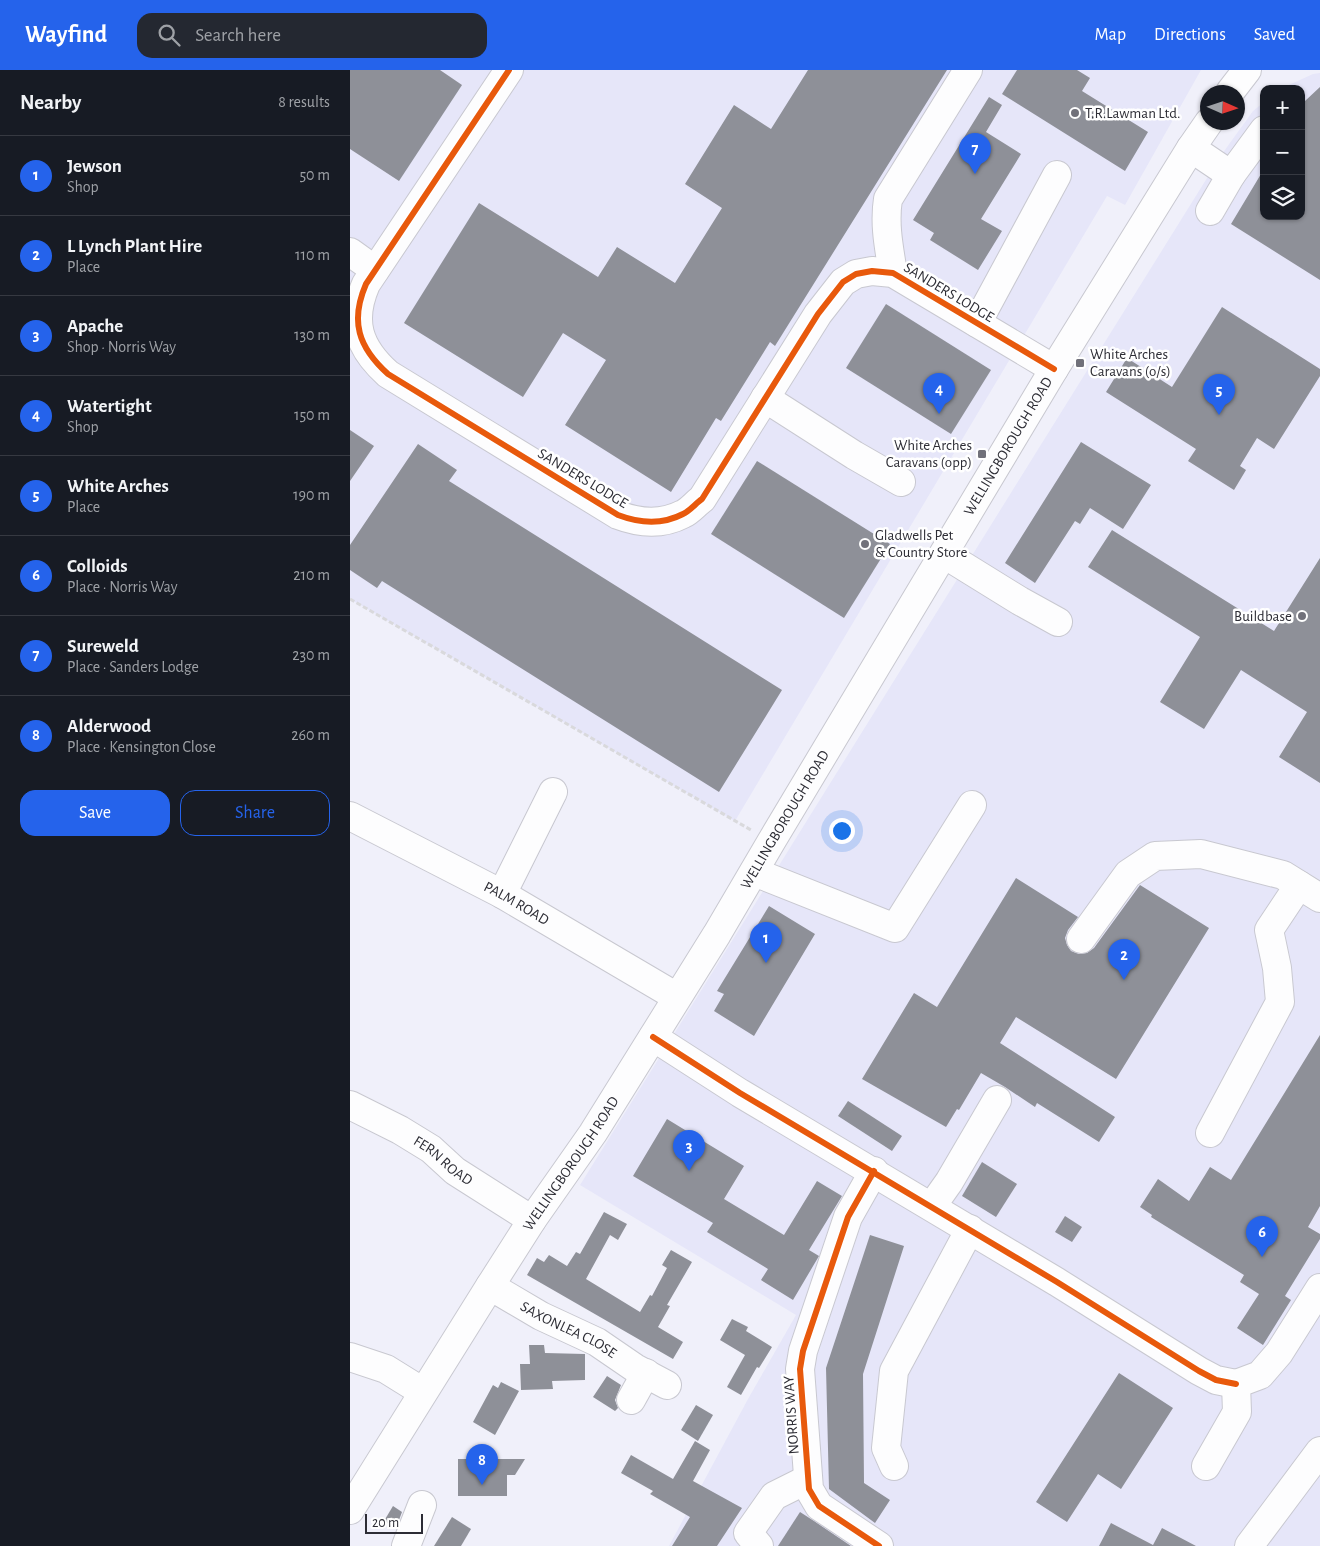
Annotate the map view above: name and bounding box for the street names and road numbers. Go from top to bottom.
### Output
street label: SANDERS LODGE [901,260,996,325]
street label: WELLINGBOROUGH ROAD [961,374,1056,518]
street label: SANDERS LODGE [535,446,630,511]
street label: WELLINGBOROUGH ROAD [738,748,832,892]
street label: PALM ROAD [481,879,552,928]
street label: WELLINGBOROUGH ROAD [520,1094,622,1233]
street label: FERN ROAD [411,1133,475,1188]
street label: SAXONLEA CLOSE [518,1299,619,1361]
street label: NORRIS WAY [781,1375,802,1455]

